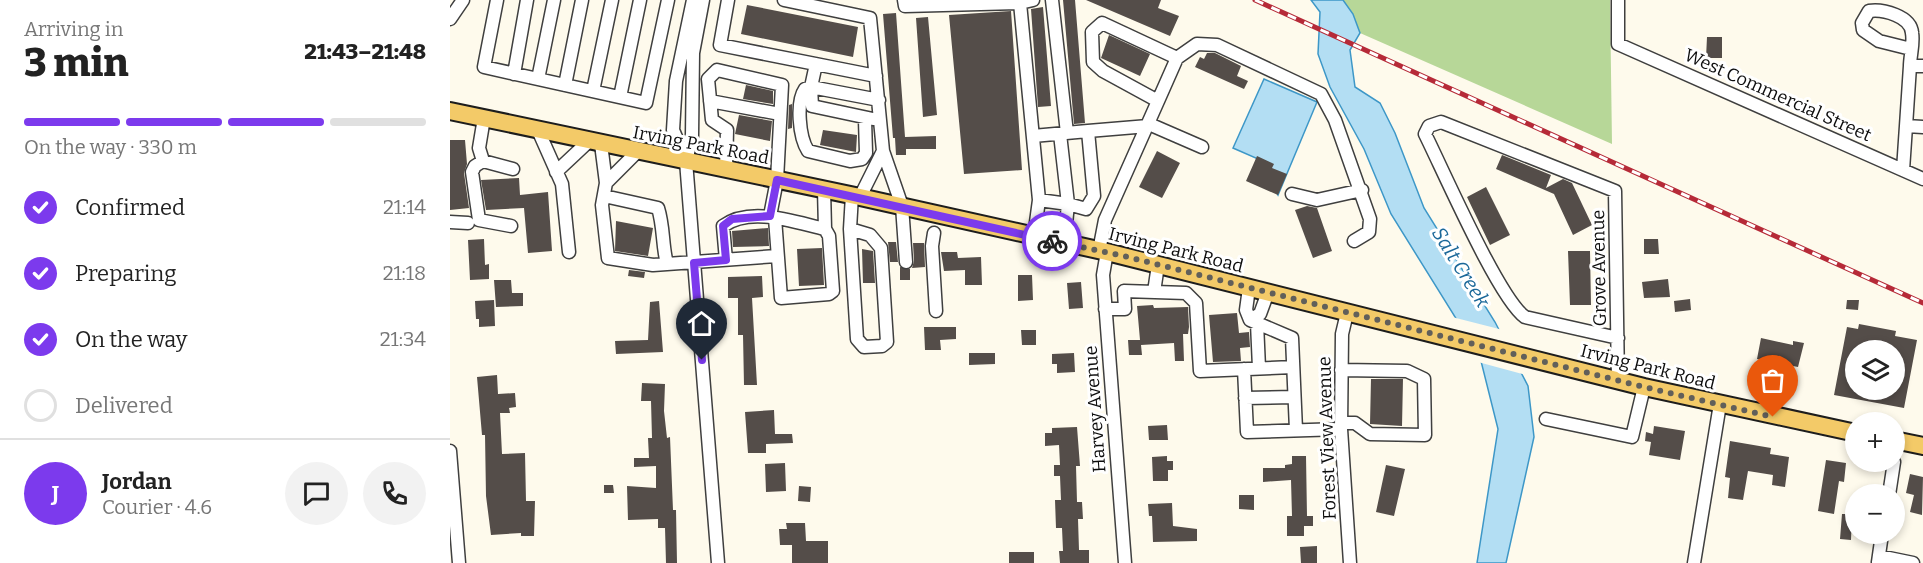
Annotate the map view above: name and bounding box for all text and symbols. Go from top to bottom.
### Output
text: Arriving in [24,17,123,41]
text: 21:43–21:48 [304,38,426,65]
text: 3 min [24,40,129,86]
street label: West Commercial Street [1681,44,1875,146]
street label: Irving Park Road [631,121,771,169]
text: On the way · 330 m [24,135,197,159]
icon: check [24,191,57,224]
text: Confirmed [75,194,185,221]
text: 21:14 [383,195,426,219]
street label: Grove Avenue [1587,209,1611,327]
courier [1022,211,1082,271]
water label: Salt Creek [1427,222,1495,312]
street label: Irving Park Road [1106,223,1246,277]
icon: bike [1036,225,1069,258]
icon: check [24,257,57,290]
text: Preparing [75,260,177,287]
text: 21:18 [383,261,426,285]
pin [676,298,727,360]
icon: home [685,307,718,340]
icon: check [24,323,57,356]
text: On the way [75,326,187,353]
text: 21:34 [380,327,426,351]
street label: Irving Park Road [1578,340,1718,394]
map controls [1845,340,1905,544]
button: layers [1845,340,1905,400]
street label: Harvey Avenue [1080,345,1110,473]
pin [1747,355,1798,417]
street label: Forest View Avenue [1313,356,1341,520]
icon: bag [1756,364,1789,397]
text: Delivered [75,392,173,419]
button: + [1845,412,1905,472]
button: chat [285,462,348,525]
button: phone [363,462,426,525]
text: Jordan [102,468,172,495]
text: J [52,480,59,507]
button: − [1845,484,1905,544]
text: Courier · 4.6 [102,495,212,519]

